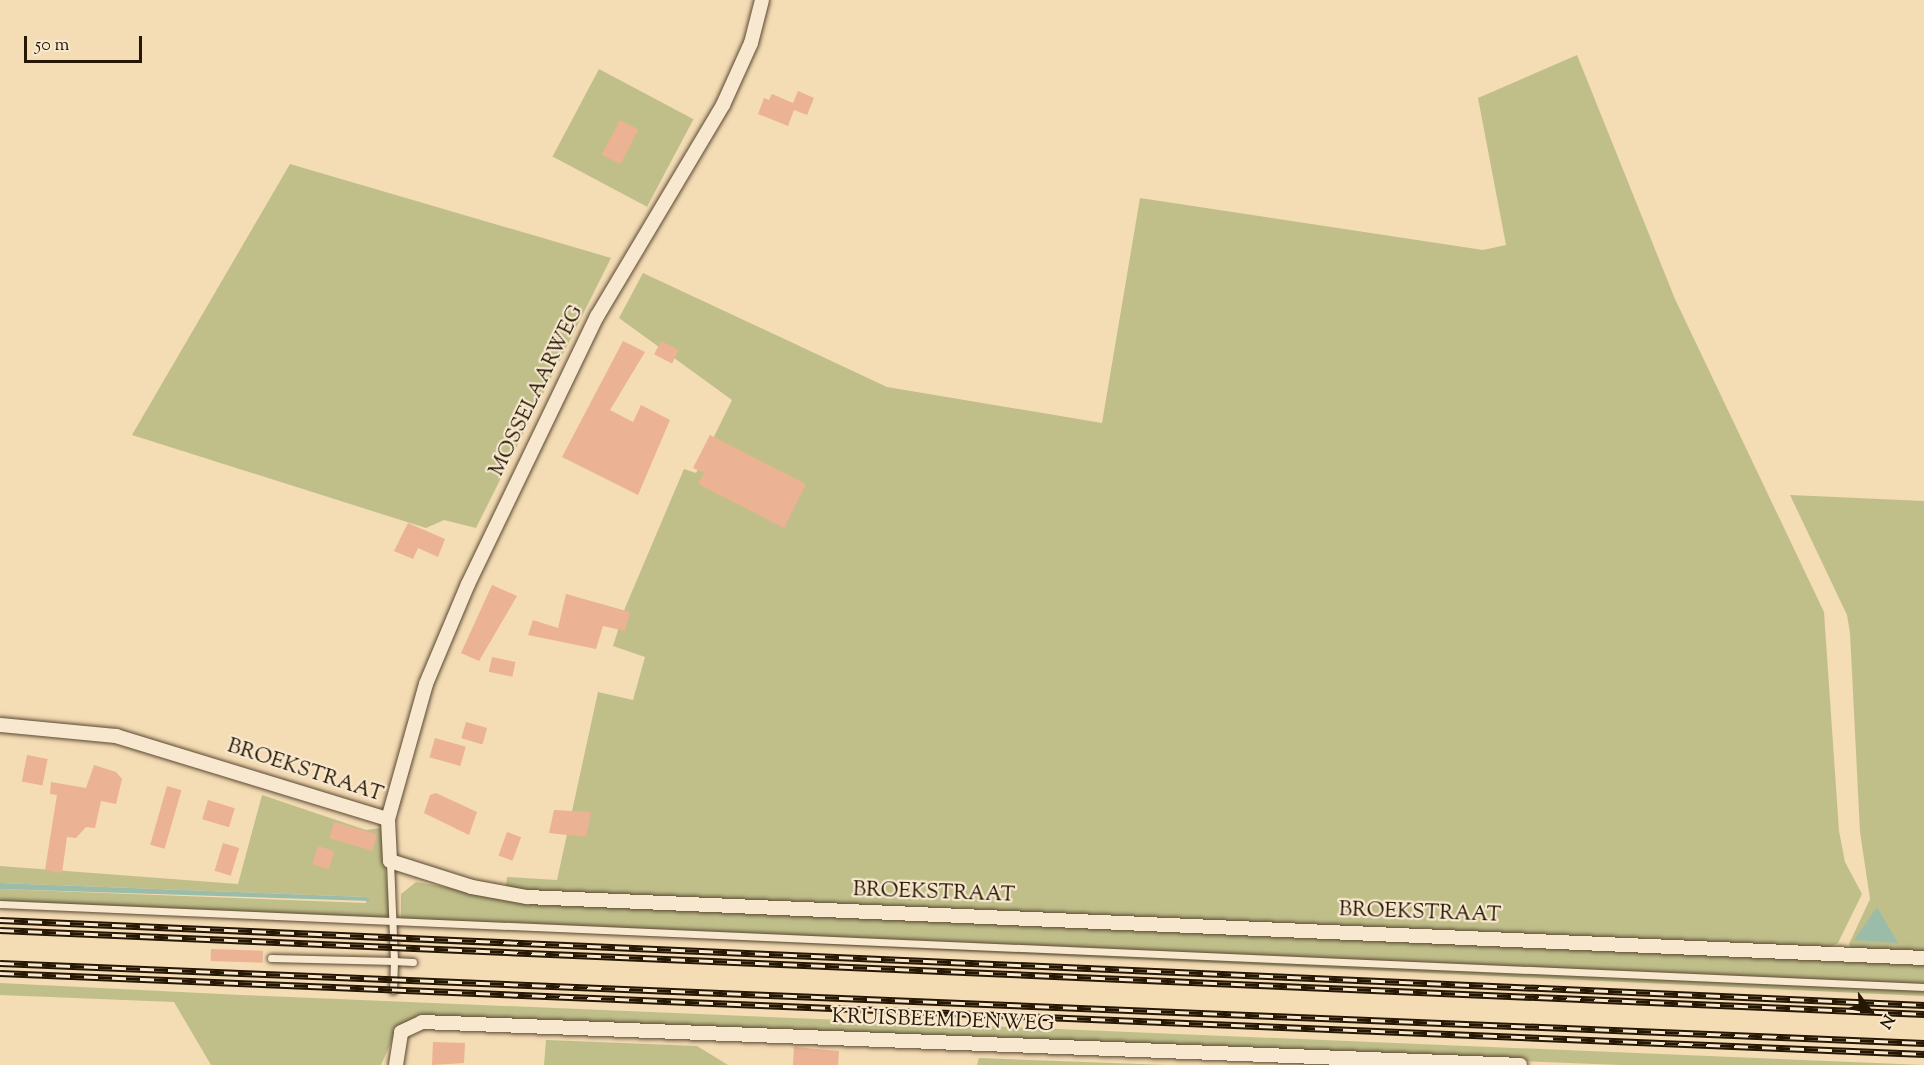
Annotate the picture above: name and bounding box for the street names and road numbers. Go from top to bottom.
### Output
street label: MOSSELAARWEG [485,301,589,481]
street label: BROEKSTRAAT [224,734,386,808]
street label: BROEKSTRAAT [852,878,1016,908]
street label: BROEKSTRAAT [1338,898,1502,928]
street label: KRUISBEEMDENWEG [831,1005,1055,1037]

